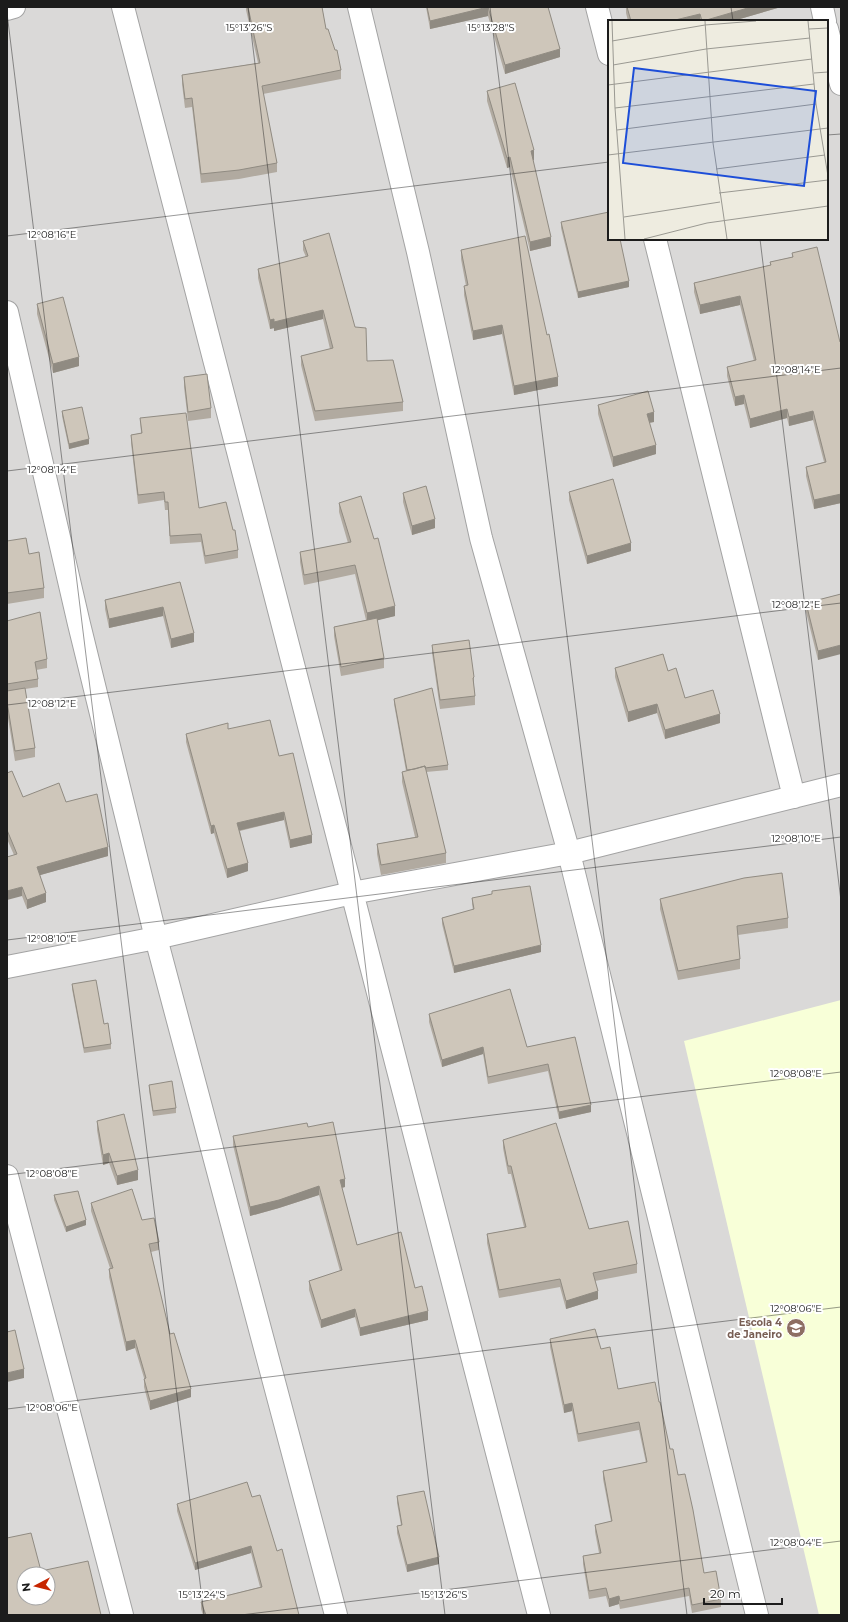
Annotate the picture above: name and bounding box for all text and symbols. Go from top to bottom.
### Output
inset map [608,20,828,240]
text: 15°13'26"S [226,21,272,34]
text: 15°13'28"S [467,21,515,34]
text: 12°08'16"E [27,228,77,241]
text: 12°08'14"E [771,363,821,376]
text: 12°08'14"E [27,463,77,476]
text: 12°08'12"E [772,598,821,611]
text: 12°08'12"E [28,697,77,710]
text: 12°08'10"E [771,832,821,845]
text: 12°08'10"E [27,932,77,945]
text: 12°08'08"E [770,1067,822,1080]
text: 12°08'08"E [26,1167,78,1180]
text: 12°08'06"E [770,1302,822,1315]
place label: Escola 4 de Janeiro [727,1316,782,1341]
school or university icon: Escola 4 de Janeiro [785,1317,807,1339]
text: 12°08'06"E [26,1401,78,1414]
text: 12°08'04"E [770,1536,822,1549]
north arrow [16,1566,56,1606]
scale bar [704,1580,782,1606]
text: N [19,1582,34,1592]
text: 20 m [710,1586,741,1601]
text: 15°13'24"S [179,1588,225,1601]
text: 15°13'26"S [421,1588,467,1601]

